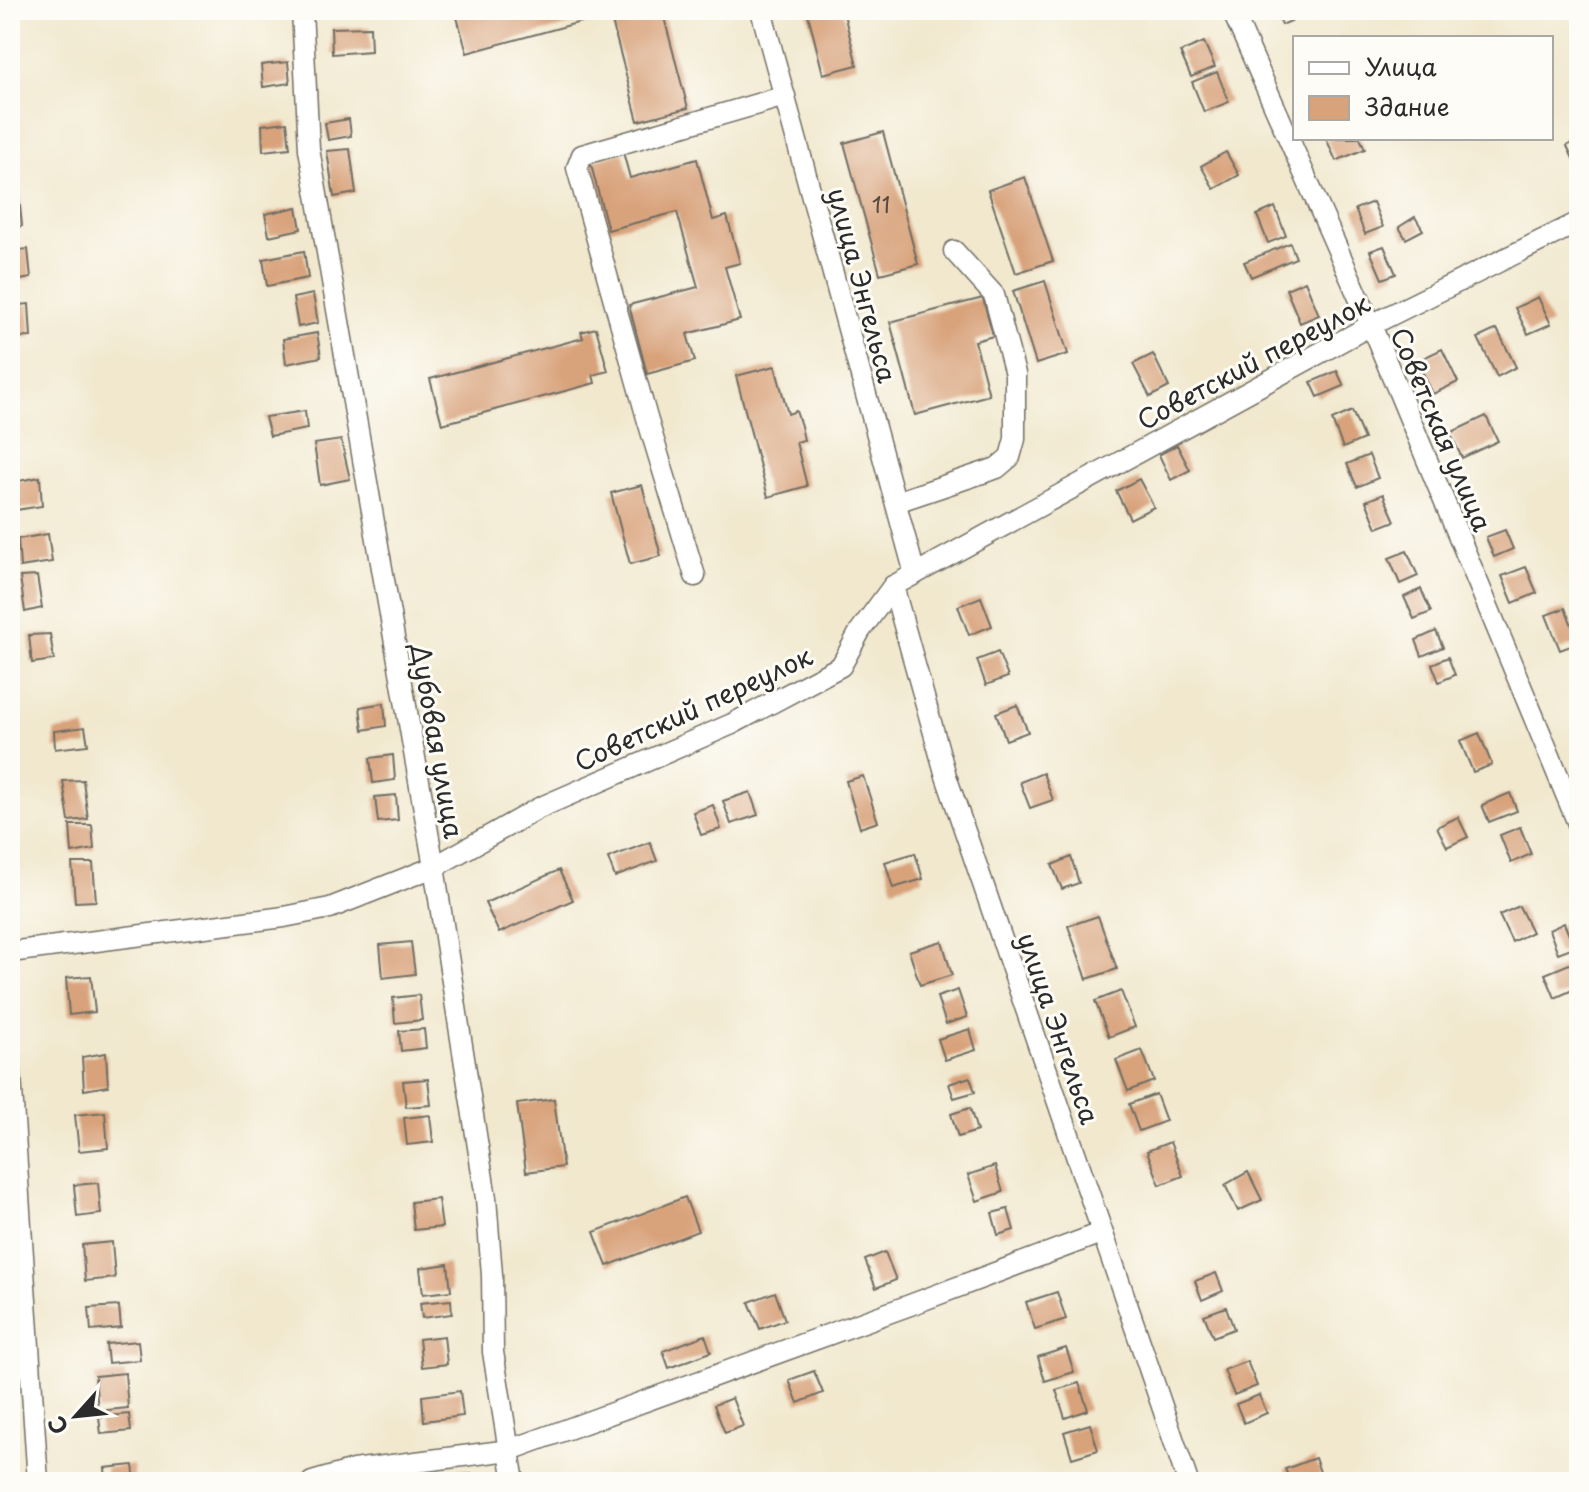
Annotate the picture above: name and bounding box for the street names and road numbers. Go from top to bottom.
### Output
street label: улица Энгельса [818,183,908,388]
street label: Советский переулок [1130,283,1377,439]
street label: Советская улица [1381,321,1503,538]
street label: Советский переулок [568,635,819,780]
street label: Дубовая улица [402,640,474,842]
street label: улица Энгельса [1008,927,1110,1130]

